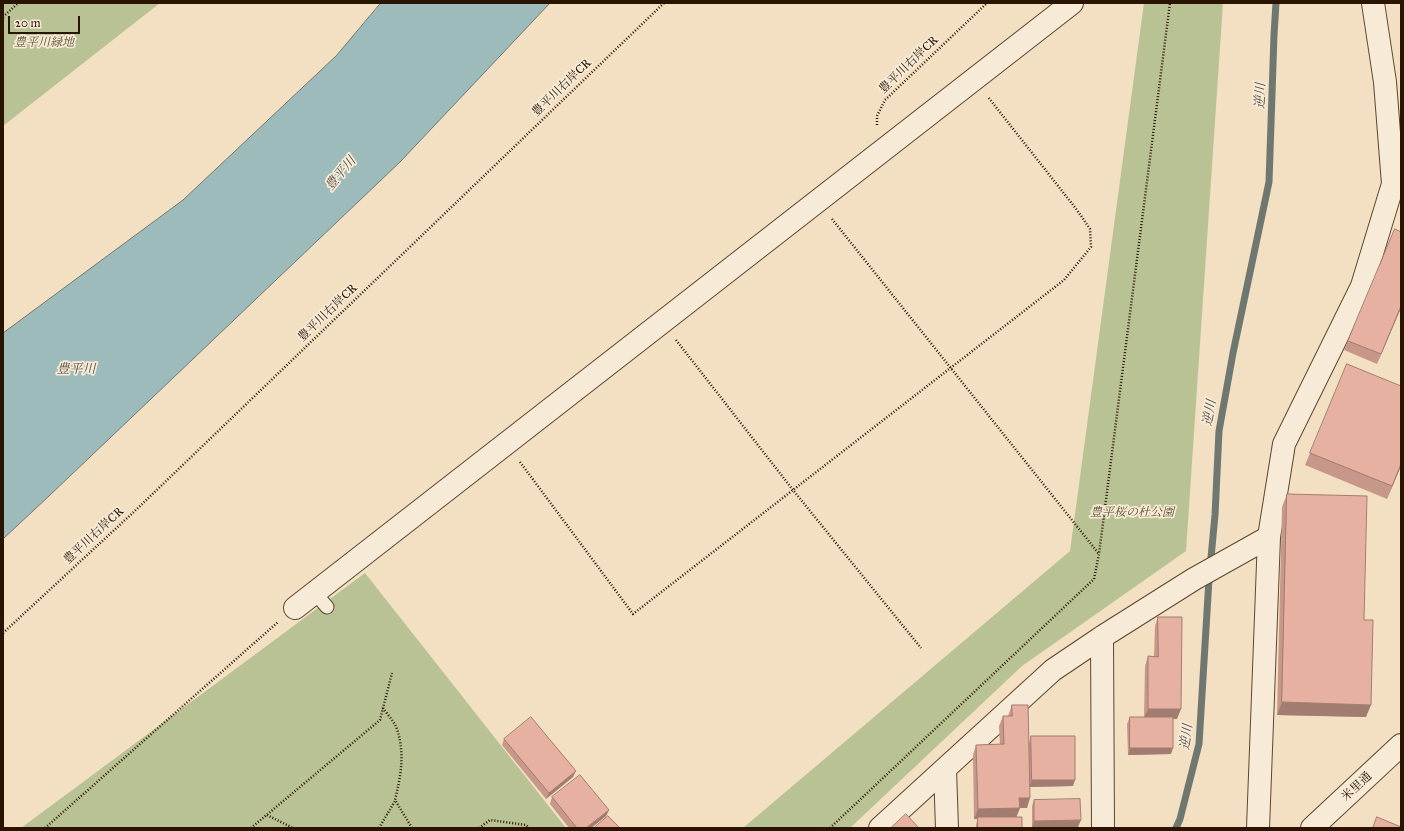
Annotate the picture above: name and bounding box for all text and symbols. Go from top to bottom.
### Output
scale bar [10,8,82,34]
text: 20 m [15,16,41,30]
street label: 豊平川右岸CR [876,33,942,97]
park label: 豊平川緑地 [14,36,74,50]
street label: 豊平川右岸CR [529,56,595,120]
water label: 逆川 [1253,83,1269,109]
water label: 豊平川 [322,154,360,194]
street label: 豊平川右岸CR [295,281,361,345]
water label: 豊平川 [57,362,95,378]
water label: 逆川 [1200,399,1220,427]
street label: 豊平川右岸CR [61,505,127,567]
park label: 豊平桜の杜公園 [1090,506,1174,520]
water label: 逆川 [1178,723,1196,751]
street label: 米里通 [1339,769,1375,805]

